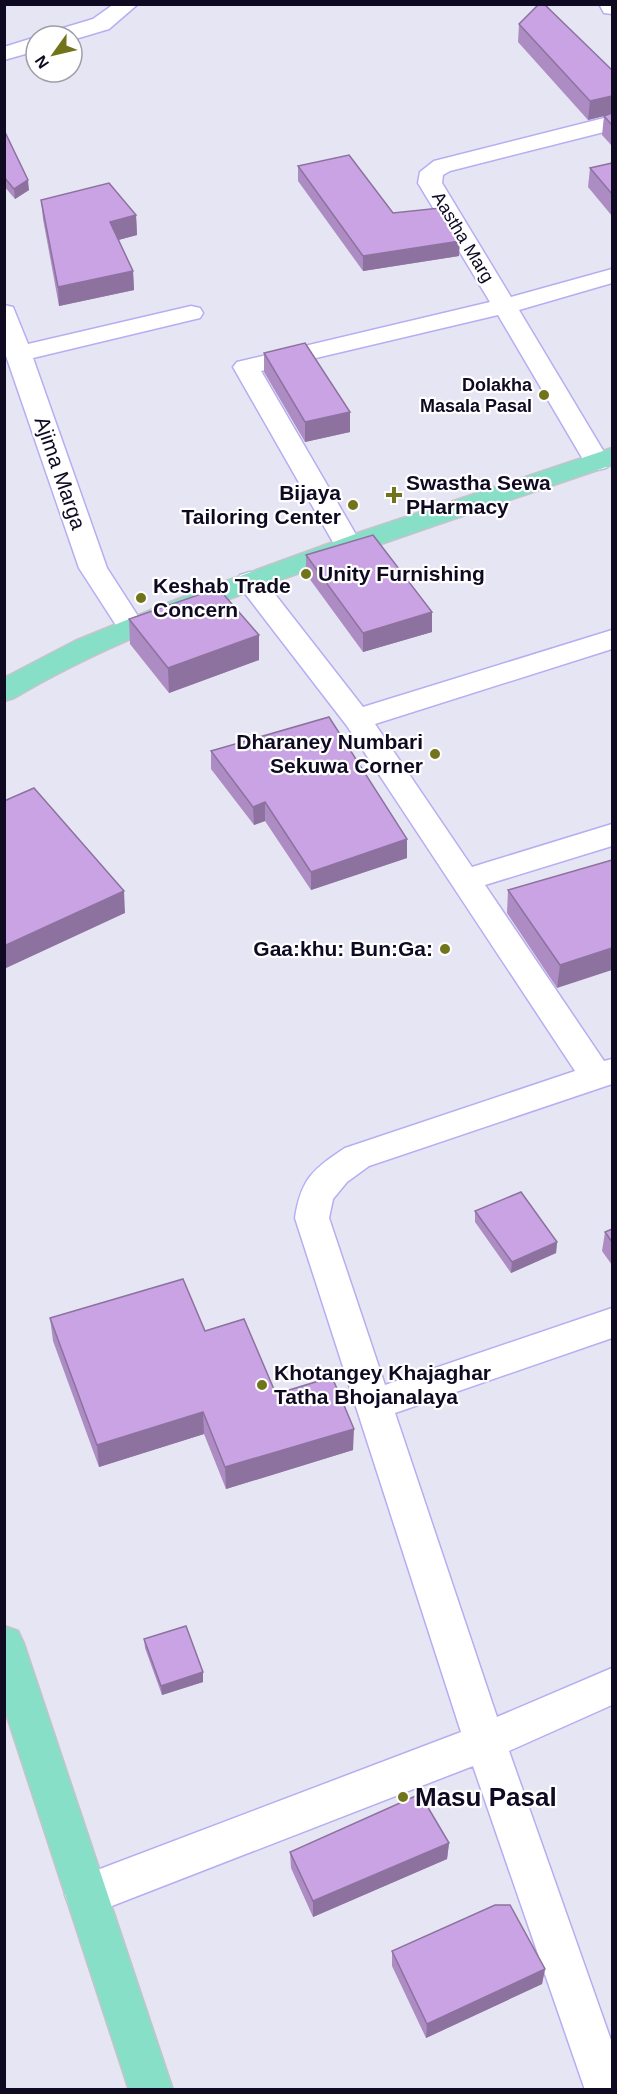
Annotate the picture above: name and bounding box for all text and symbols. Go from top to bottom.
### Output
north arrow [24,24,84,84]
text: N [32,53,52,72]
street label: Aastha Marg [428,188,498,286]
place label: Dolakha Masala Pasal [420,375,533,416]
marker: Dolakha Masala Pasal [537,388,551,402]
street label: Ajima Marga [30,413,91,533]
place label: Swastha Sewa PHarmacy [406,471,551,518]
place label: Bijaya Tailoring Center [182,481,341,528]
marker: Swastha Sewa PHarmacy [387,488,401,502]
marker: Bijaya Tailoring Center [346,498,360,512]
place label: Unity Furnishing [318,562,485,585]
marker: Unity Furnishing [299,567,313,581]
place label: Keshab Trade Concern [153,574,291,621]
marker: Keshab Trade Concern [134,591,148,605]
place label: Dharaney Numbari Sekuwa Corner [236,730,423,777]
marker: Dharaney Numbari Sekuwa Corner [428,747,442,761]
place label: Gaa:khu: Bun:Ga: [253,937,433,960]
marker: Gaa:khu: Bun:Ga: [438,942,452,956]
place label: Khotangey Khajaghar Tatha Bhojanalaya [274,1361,491,1408]
marker: Khotangey Khajaghar Tatha Bhojanalaya [255,1378,269,1392]
place label: Masu Pasal [415,1782,557,1812]
marker: Masu Pasal [396,1790,410,1804]

